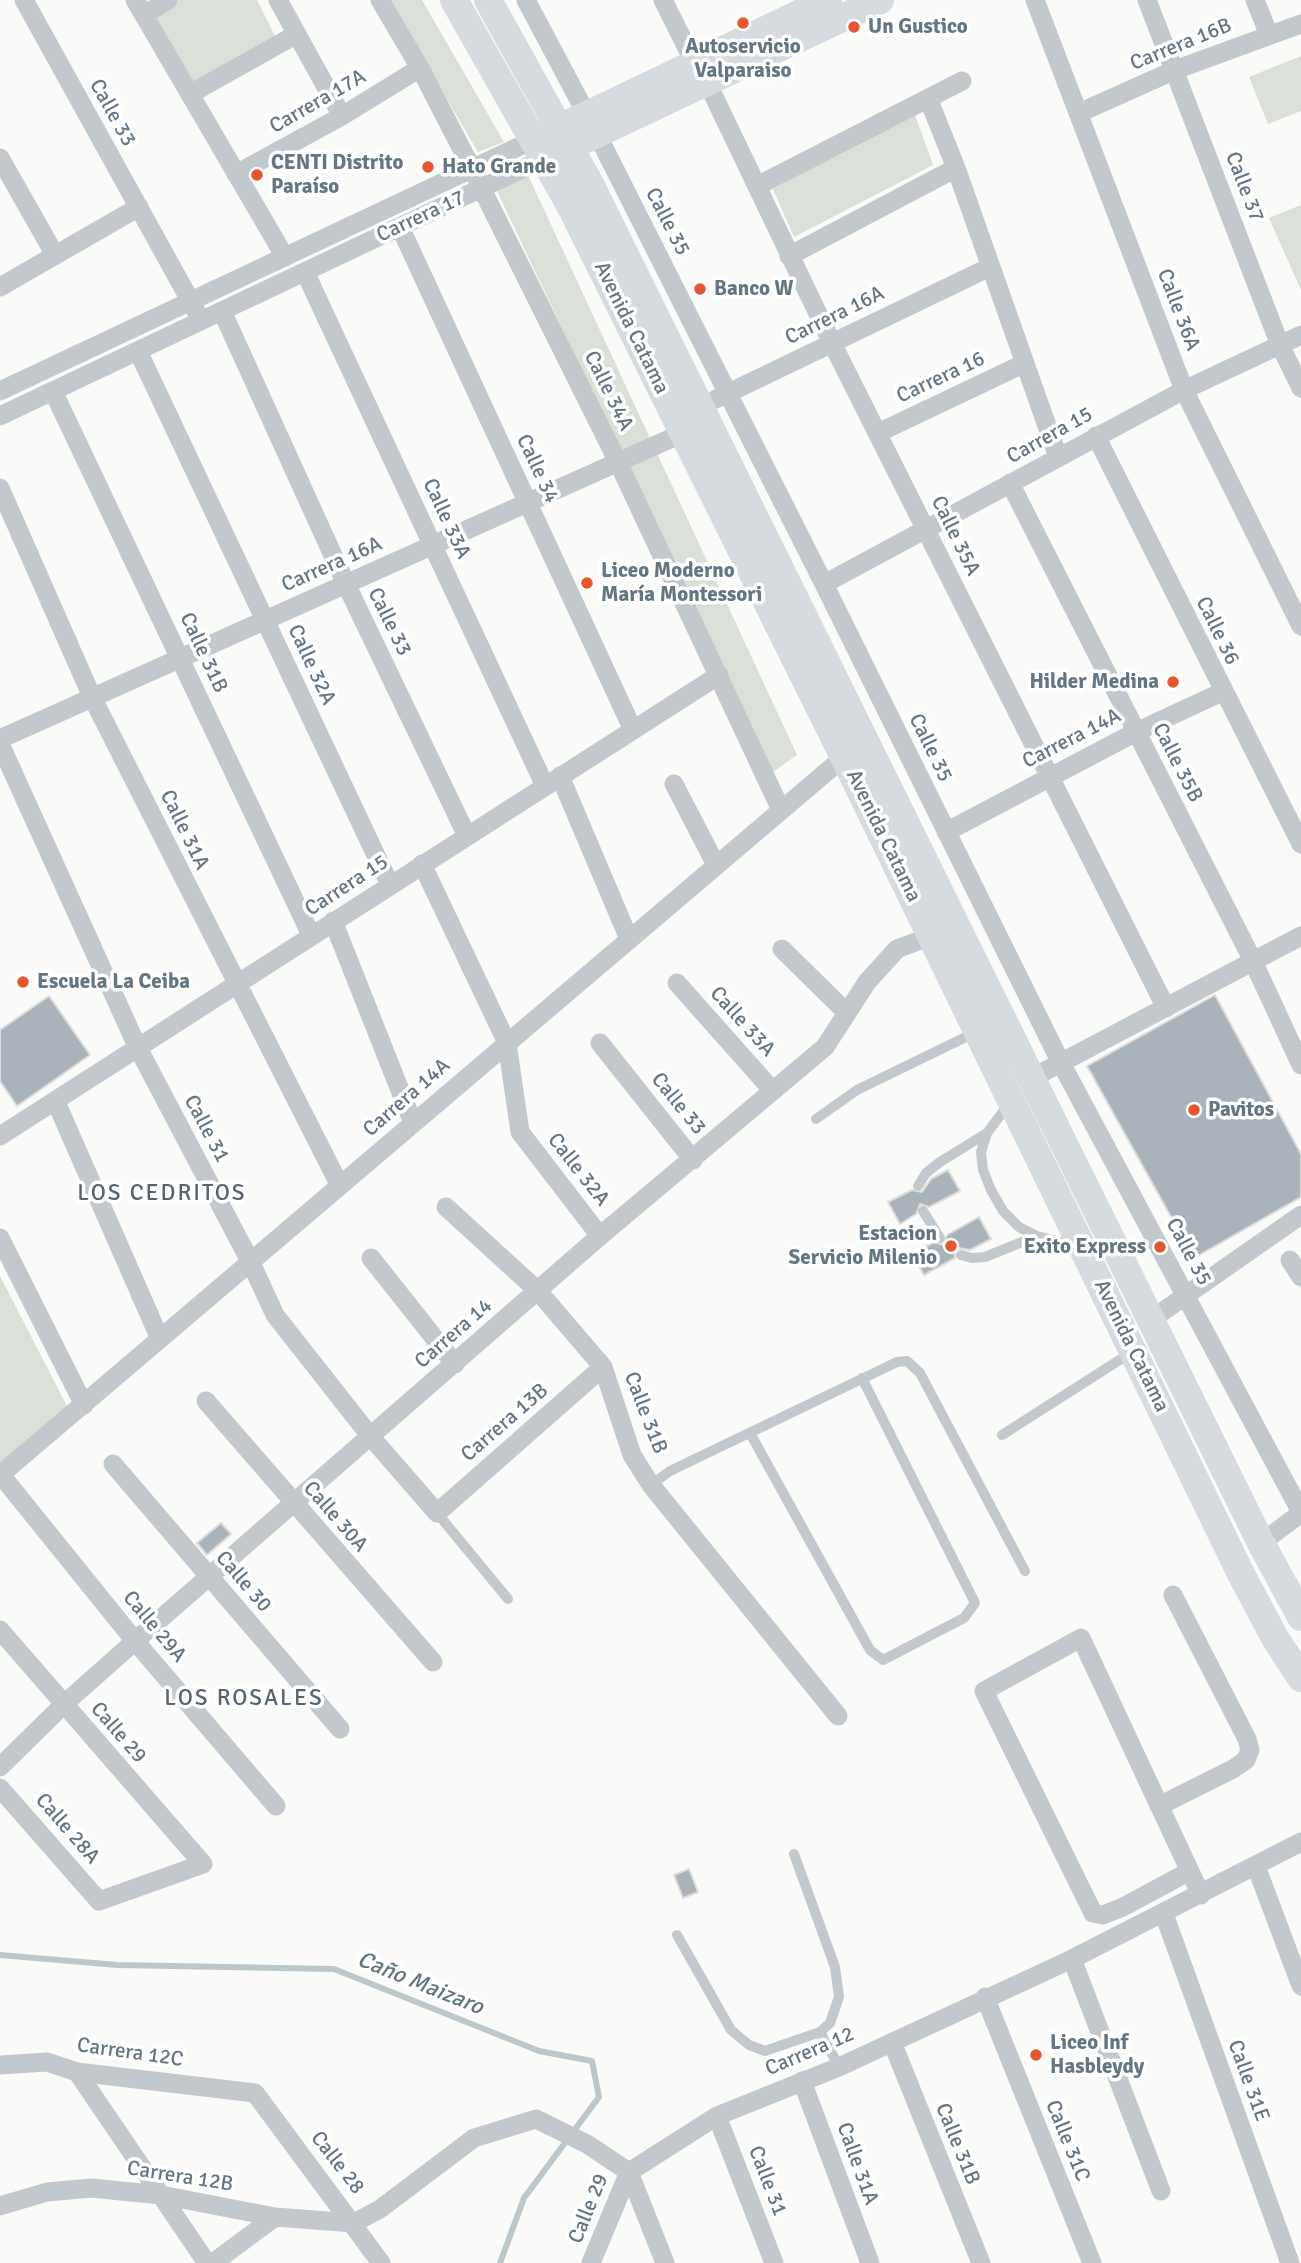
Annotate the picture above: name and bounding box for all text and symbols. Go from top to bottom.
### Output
street label: Carrera 16B [1127,13,1235,77]
place label: Un Gustico [868,14,968,40]
marker: Autoservicio Valparaiso [735,15,751,31]
marker: Un Gustico [846,19,862,35]
place label: Autoservicio Valparaiso [685,34,801,84]
street label: Carrera 17A [265,64,371,140]
street label: Calle 33 [83,75,141,151]
street label: Calle 37 [1219,148,1269,226]
place label: CENTI Distrito Paraíso [271,150,403,200]
place label: Hato Grande [442,154,556,180]
marker: Hato Grande [420,159,436,175]
marker: CENTI Distrito Paraíso [249,167,265,183]
street label: Calle 35 [639,184,695,260]
street label: Carrera 17 [373,186,469,248]
street label: Avenida Catama [588,258,674,398]
street label: Calle 36A [1151,265,1205,355]
place label: Banco W [714,276,794,302]
marker: Banco W [692,281,708,297]
street label: Carrera 16A [781,281,889,351]
street label: Calle 34A [578,347,638,435]
street label: Carrera 16 [893,347,989,409]
street label: Carrera 15 [1003,402,1097,470]
street label: Calle 34 [510,431,564,507]
street label: Calle 33A [416,475,476,563]
street label: Calle 35A [925,492,985,580]
street label: Carrera 16A [278,532,386,598]
place label: Liceo Moderno María Montessori [601,558,762,608]
marker: Liceo Moderno María Montessori [579,575,595,591]
street label: Calle 33 [362,584,416,660]
street label: Calle 36 [1190,593,1244,669]
street label: Calle 31B [173,609,233,697]
street label: Calle 32A [281,621,341,709]
place label: Hilder Medina [1029,669,1159,695]
marker: Hilder Medina [1165,674,1181,690]
street label: Carrera 14A [1019,703,1125,775]
street label: Calle 35 [903,710,957,786]
street label: Calle 35B [1146,719,1208,807]
street label: Avenida Catama [840,766,926,906]
street label: Calle 31A [154,786,214,874]
street label: Carrera 15 [301,850,393,922]
place label: Escuela La Ceiba [37,969,190,995]
marker: Escuela La Ceiba [15,974,31,990]
street label: Calle 33A [704,982,780,1062]
street label: Carrera 14A [358,1053,456,1143]
street label: Calle 33 [645,1068,711,1140]
street label: Calle 31 [178,1091,234,1167]
place label: Pavitos [1208,1097,1274,1123]
marker: Pavitos [1186,1102,1202,1118]
street label: Calle 32A [542,1128,614,1212]
district label: LOS CEDRITOS [79,1180,245,1208]
street label: Calle 35 [1160,1214,1216,1290]
place label: Estacion Servicio Milenio [789,1221,937,1271]
place label: Exito Express [1024,1234,1146,1260]
marker: Estacion Servicio Milenio [943,1238,959,1254]
marker: Exito Express [1152,1239,1168,1255]
street label: Avenida Catama [1088,1276,1174,1416]
street label: Carrera 14 [410,1294,498,1374]
street label: Calle 31B [618,1369,672,1457]
street label: Carrera 13B [456,1378,554,1468]
street label: Calle 30A [297,1476,373,1558]
street label: Calle 30 [210,1546,276,1618]
street label: Calle 29A [117,1586,191,1668]
district label: LOS ROSALES [166,1685,322,1713]
street label: Calle 29 [85,1697,151,1769]
street label: Calle 28A [29,1788,105,1870]
water label: Caño Maizaro [353,1946,487,2022]
street label: Carrera 12 [762,2022,858,2082]
place label: Liceo Inf Hasbleydy [1050,2030,1144,2080]
street label: Carrera 12C [75,2033,185,2073]
street label: Calle 31E [1222,2037,1274,2125]
marker: Liceo Inf Hasbleydy [1028,2047,1044,2063]
street label: Calle 31C [1039,2097,1095,2185]
street label: Calle 31B [929,2100,985,2188]
street label: Calle 31A [830,2119,884,2209]
street label: Calle 28 [305,2127,369,2199]
street label: Calle 31 [742,2142,792,2220]
street label: Carrera 12B [125,2156,235,2198]
street label: Calle 29 [564,2170,614,2248]

